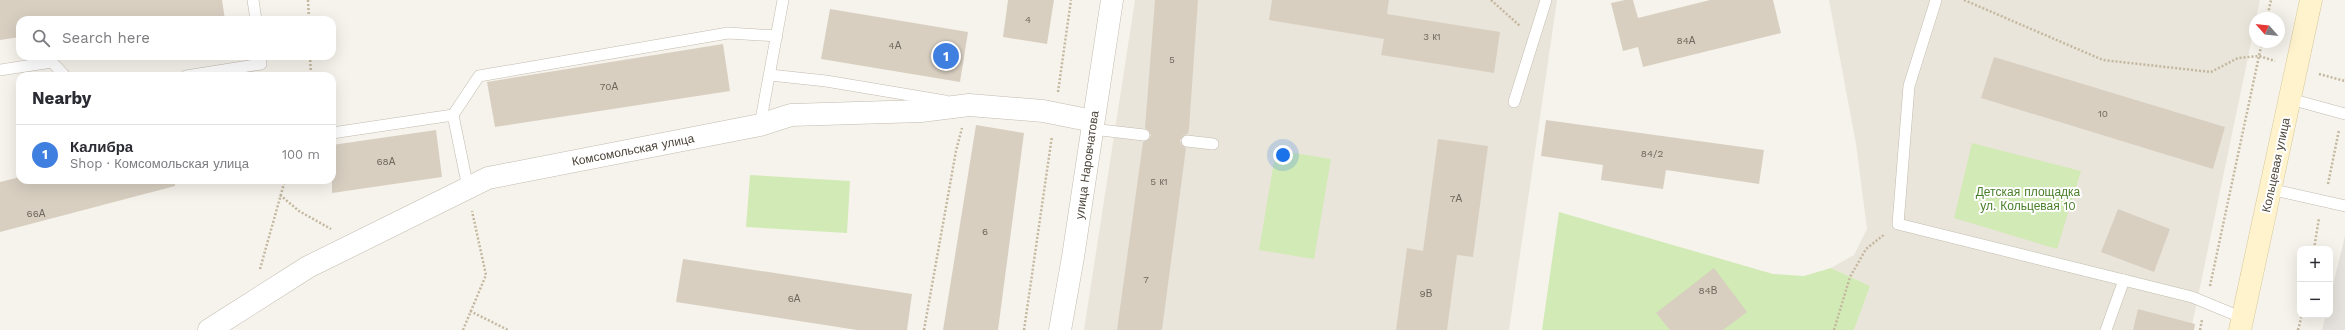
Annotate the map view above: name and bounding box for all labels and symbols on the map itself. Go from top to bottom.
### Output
north arrow [2249,12,2285,48]
house number: 4 [1025,14,1031,25]
house number: 3 к1 [1423,31,1441,42]
house number: 84А [1677,35,1696,46]
house number: 4А [889,40,902,51]
pin: 1 [933,41,959,71]
house number: 5 [1169,54,1175,65]
house number: 70А [600,81,618,92]
house number: 10 [2098,108,2108,119]
street label: улица Наровчатова [1072,110,1102,220]
street label: Кольцевая улица [2259,116,2293,214]
street label: Комсомольская улица [571,131,696,169]
your location [1273,145,1293,165]
house number: 84/2 [1641,148,1663,159]
house number: 68А [377,156,396,167]
house number: 5 к1 [1150,176,1168,187]
park label: Детская площадка ул. Кольцевая 10 [1976,185,2081,213]
house number: 7А [1450,193,1462,204]
house number: 66А [27,208,46,219]
house number: 6 [982,226,988,237]
house number: 7 [1143,274,1149,285]
house number: 84В [1699,285,1718,296]
house number: 9В [1420,288,1433,299]
house number: 6А [788,293,801,304]

